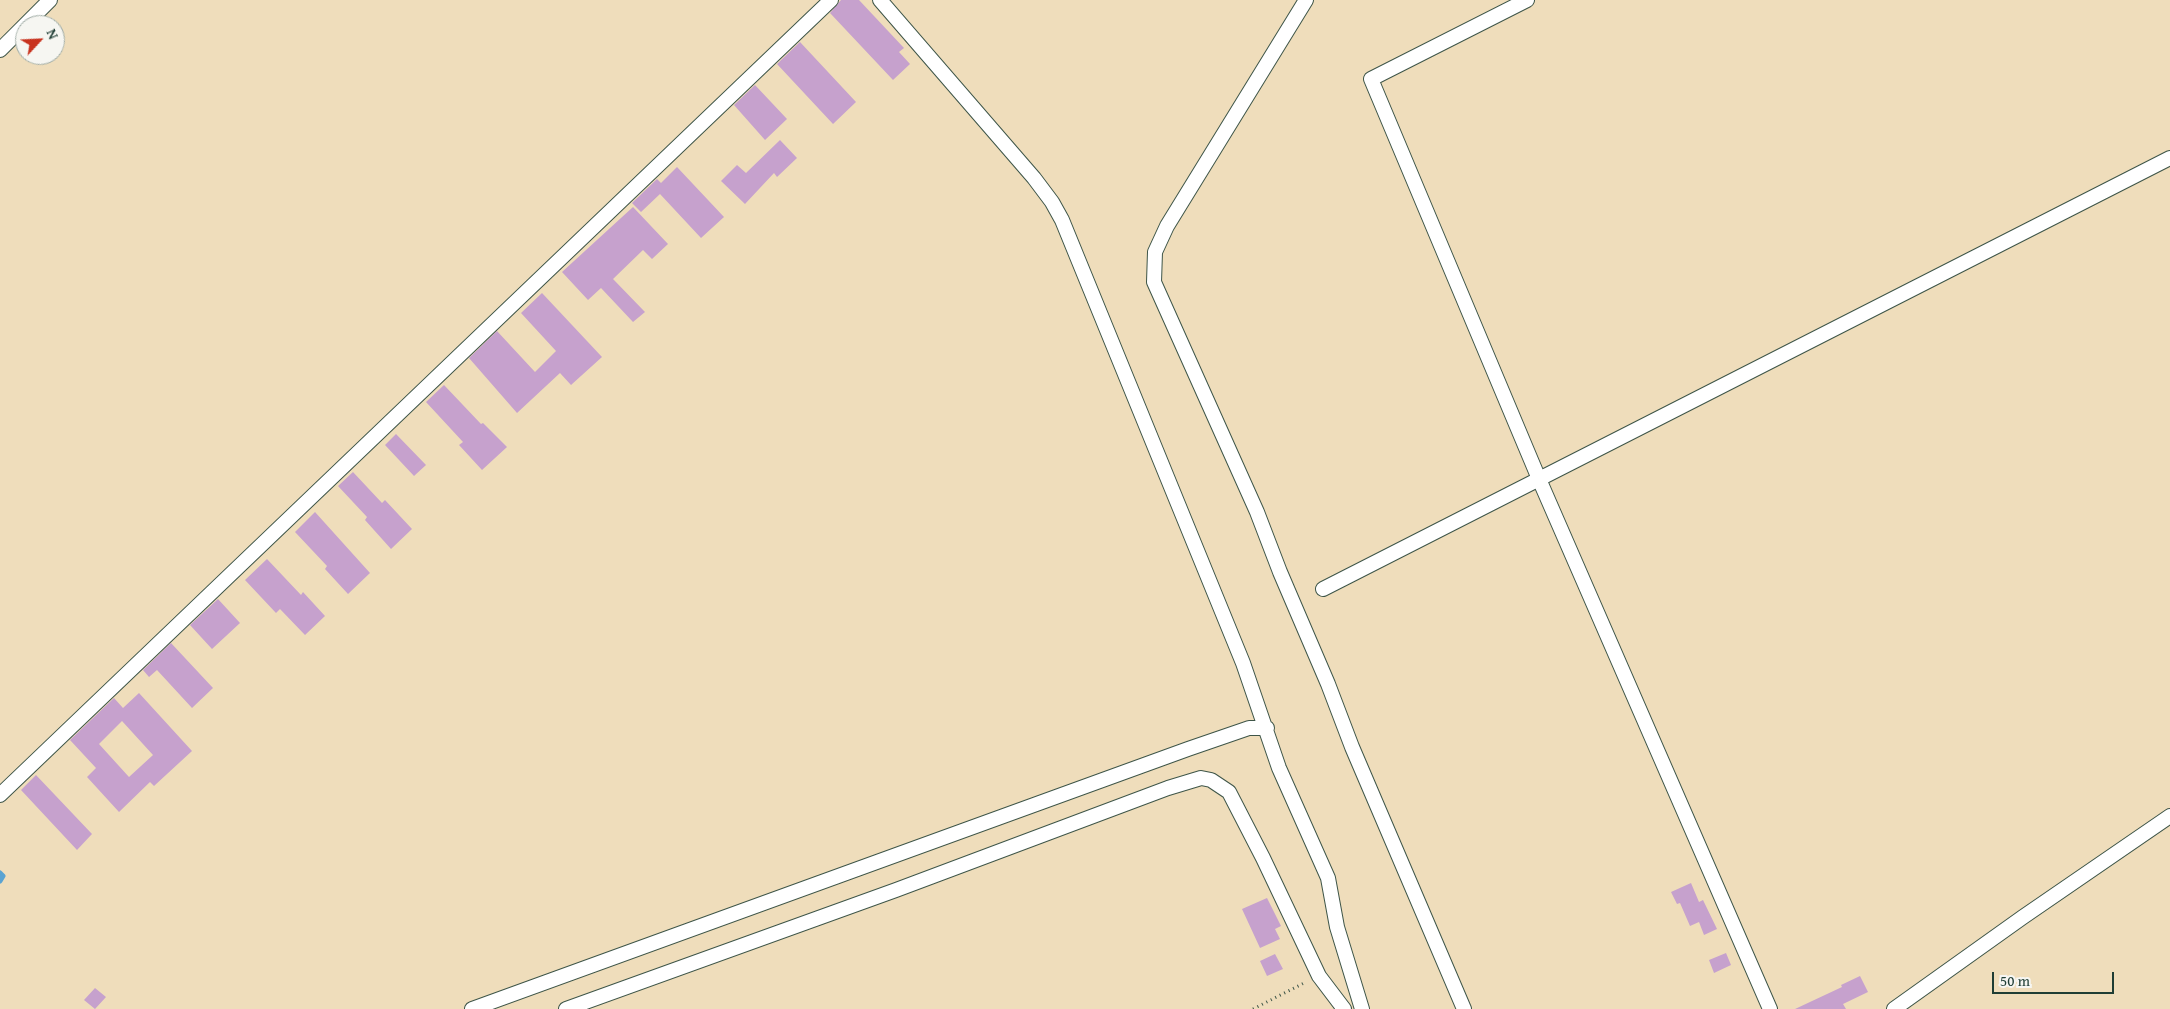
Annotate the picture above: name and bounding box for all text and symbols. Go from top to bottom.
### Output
north arrow [15,15,65,65]
text: N [42,26,64,43]
scale bar [1995,962,2118,994]
text: 50 m [2000,970,2030,991]

